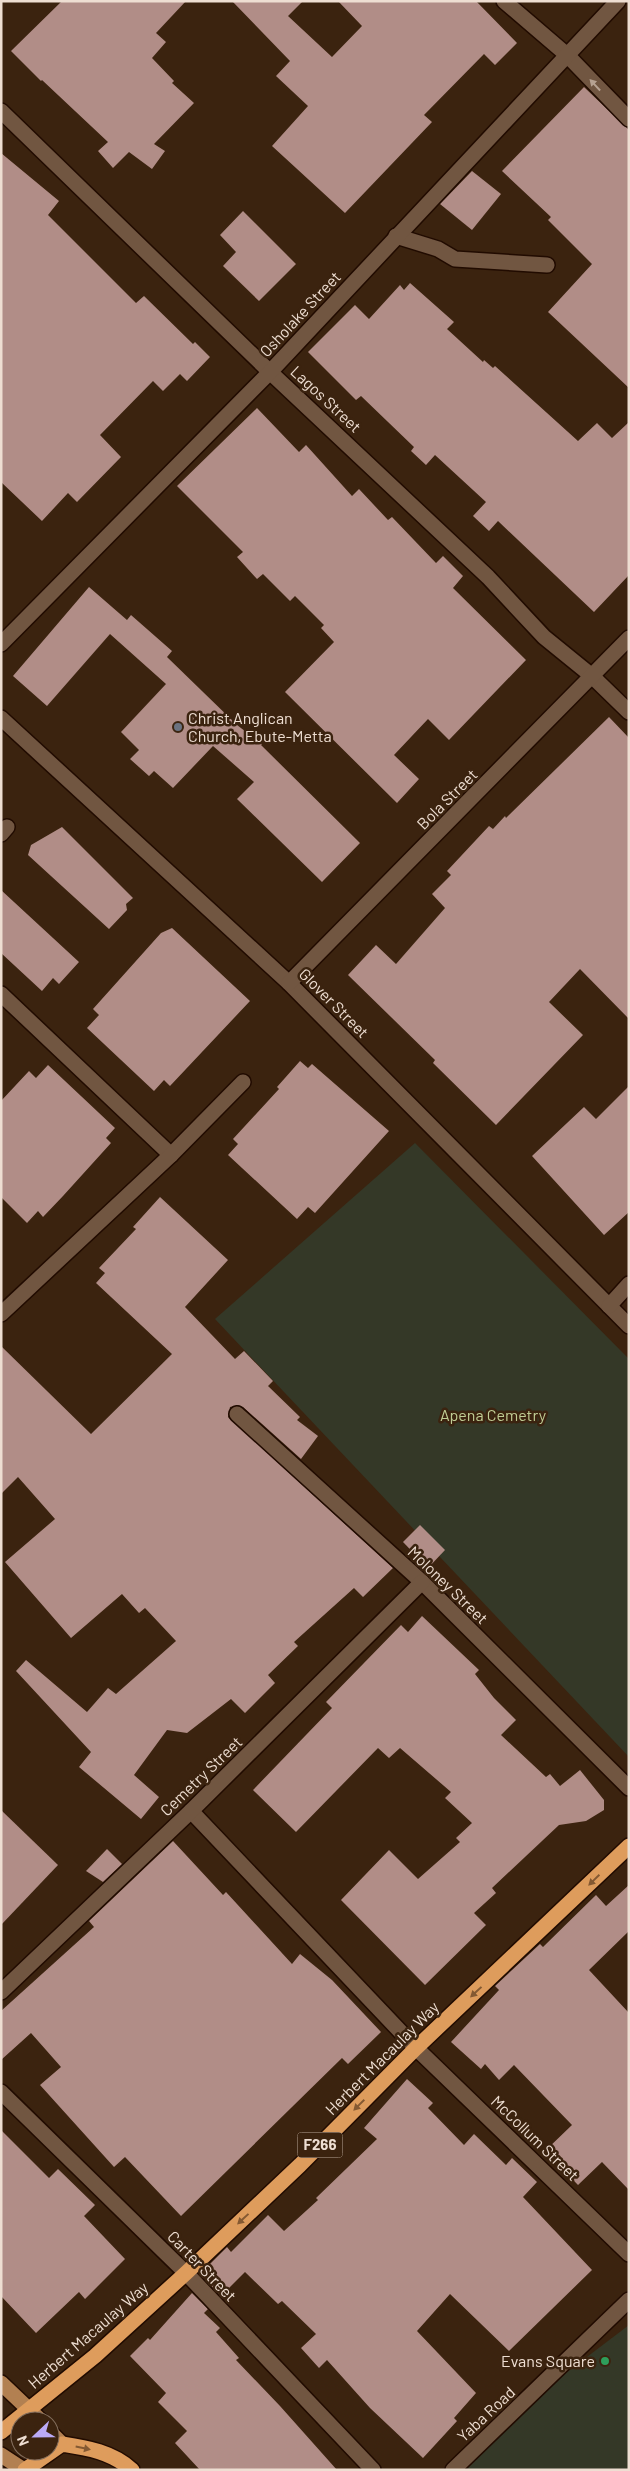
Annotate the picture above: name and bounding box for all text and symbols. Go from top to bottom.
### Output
one-way arrow [589,79,601,91]
street label: Osholake Street [255,267,344,360]
street label: Lagos Street [287,361,365,436]
place label: Christ Anglican Church, Ebute-Metta [188,708,332,745]
marker: Christ Anglican Church, Ebute-Metta [172,721,184,733]
street label: Bola Street [413,765,481,833]
street label: Glover Street [296,964,373,1041]
park label: Apena Cemetry [440,1405,547,1424]
street label: Moloney Street [404,1542,492,1627]
street label: Cemetry Street [156,1732,245,1819]
one-way arrow [588,1874,600,1886]
one-way arrow [470,1986,482,1998]
street label: Herbert Macaulay Way [321,1996,443,2118]
street label: McCollum Street [488,2091,583,2184]
one-way arrow [354,2099,366,2111]
road number: F266 [298,2132,342,2158]
one-way arrow [238,2213,250,2225]
street label: Carter Street [164,2226,241,2305]
street label: Herbert Macaulay Way [24,2277,152,2392]
place label: Evans Square [501,2351,595,2370]
marker: Evans Square [599,2355,611,2367]
street label: Yaba Road [453,2382,518,2445]
north arrow [10,2411,60,2461]
text: N [13,2434,32,2449]
one-way arrow [75,2444,91,2452]

